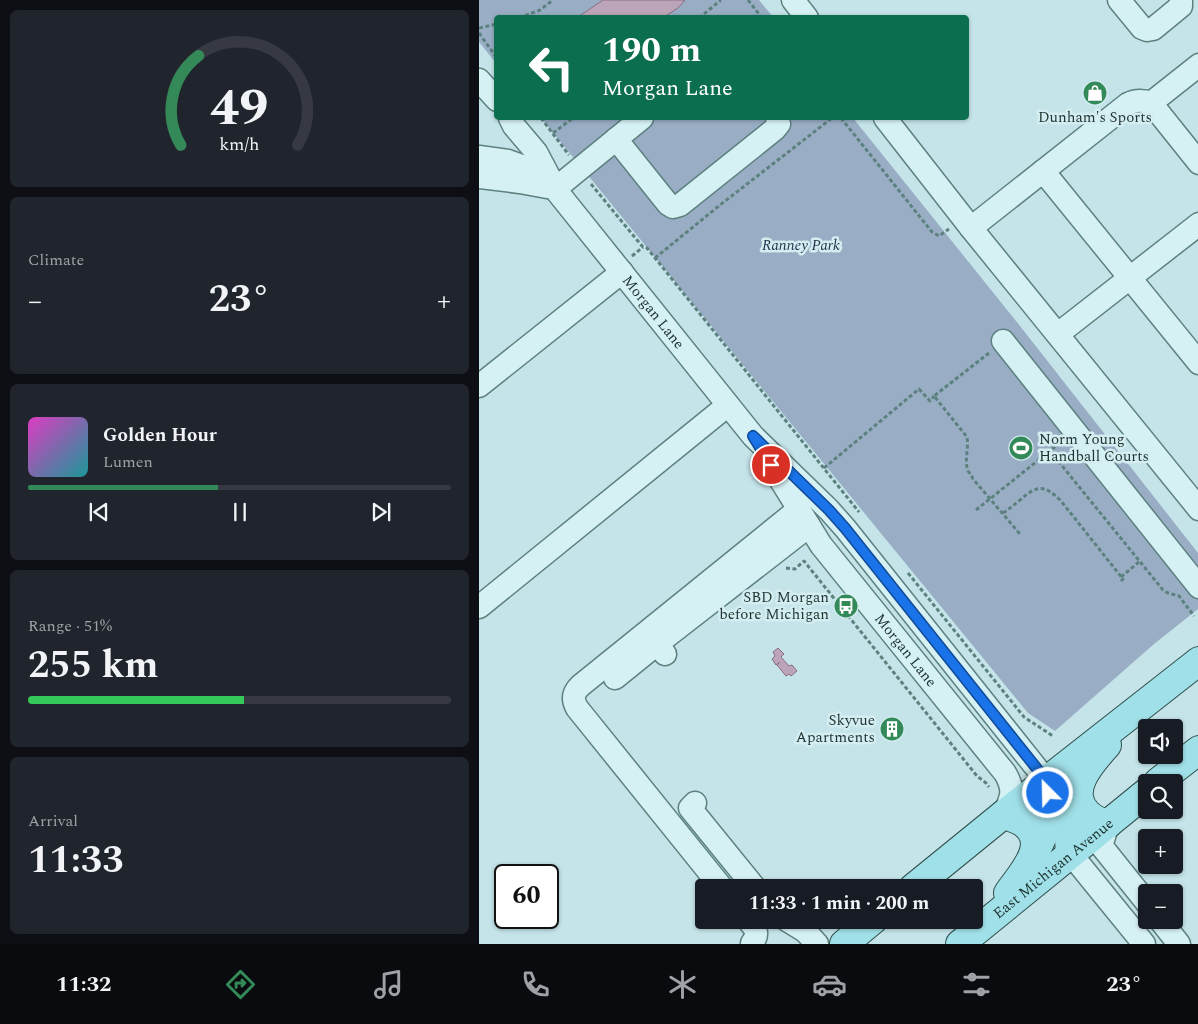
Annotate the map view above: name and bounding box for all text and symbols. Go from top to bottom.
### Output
text: 190 m [602,24,701,77]
icon: left [519,35,584,100]
text: 49 [210,69,269,148]
text: Morgan Lane [602,72,733,105]
shop icon: Dunham's Sports [1082,80,1108,106]
place label: Dunham's Sports [1038,106,1152,129]
text: km/h [219,131,260,158]
park label: Ranney Park [762,234,840,257]
text: Climate [28,248,84,272]
street label: Morgan Lane [617,270,690,354]
text: 23° [209,271,270,329]
text: − [28,280,42,323]
text: + [437,280,451,323]
text: Golden Hour [103,421,217,450]
place label: Norm Young Handball Courts [1039,428,1149,468]
sports icon: Norm Young Handball Courts [1008,435,1034,461]
pin [750,444,792,486]
text: Lumen [103,450,153,474]
icon: arrive [757,451,785,479]
icon: previous [85,498,113,526]
icon: pause [226,498,254,526]
icon: next [367,498,395,526]
place label: SBD Morgan before Michigan [719,586,829,626]
bus stop icon: SBD Morgan before Michigan [833,593,859,619]
street label: Morgan Lane [869,608,943,692]
text: Range · 51% [28,614,112,638]
text: 255 km [28,637,159,695]
place label: Skyvue Apartments [796,709,875,749]
building icon: Skyvue Apartments [879,716,905,742]
map controls [1138,719,1183,929]
button: sound [1138,719,1183,764]
position arrow [1021,766,1073,818]
button: search [1138,774,1183,819]
text: Arrival [28,809,78,833]
street label: East Michigan Avenue [988,812,1118,924]
button: + [1138,829,1183,874]
text: 11:33 [28,832,123,890]
speed limit sign: 60 [494,864,559,929]
button: − [1138,884,1183,929]
text: 11:33 · 1 min · 200 m [749,889,929,918]
icon: directions [223,967,258,1002]
icon: music [371,967,406,1002]
icon: phone [518,967,553,1002]
icon: climate [665,967,700,1002]
icon: car [812,967,847,1002]
icon: filters [959,967,994,1002]
text: 11:32 [56,968,111,1001]
text: 23° [1106,968,1142,1001]

